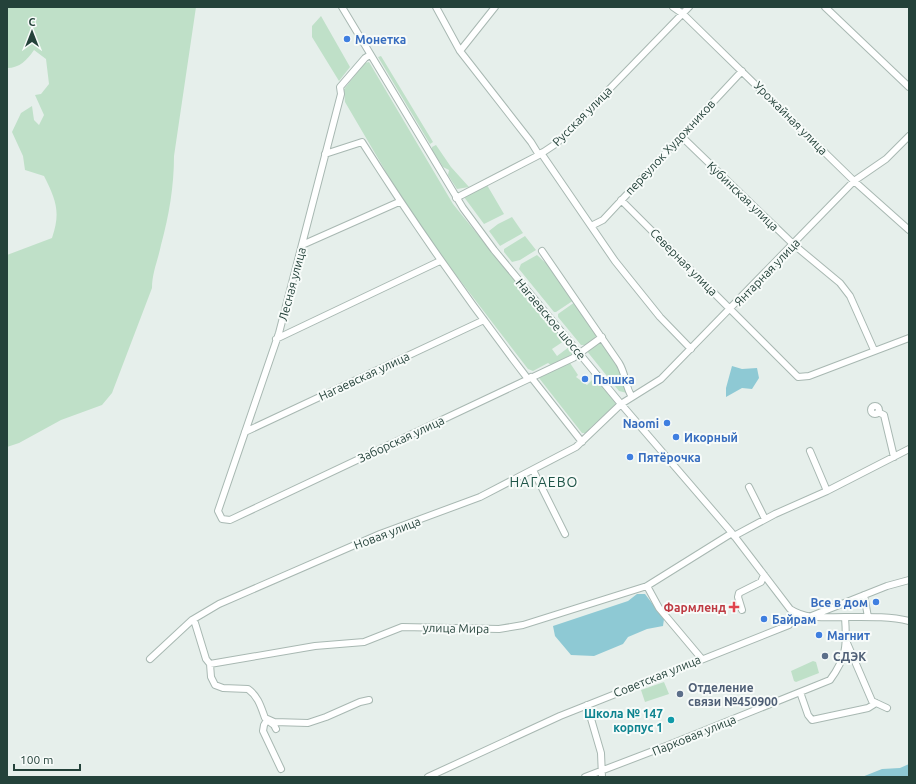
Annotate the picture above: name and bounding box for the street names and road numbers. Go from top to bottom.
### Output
street label: Урожайная улица [752,79,830,157]
street label: Русская улица [550,84,614,148]
street label: переулок Художников [623,97,717,197]
street label: Кубинская улица [705,159,781,233]
street label: Северная улица [648,226,720,298]
street label: Янтарная улица [732,236,802,308]
street label: Лесная улица [276,246,308,322]
street label: Нагаевское шоссе [513,276,589,362]
street label: Нагаевская улица [317,349,411,403]
street label: Заборская улица [356,413,446,465]
street label: Новая улица [352,514,422,552]
street label: улица Мира [423,621,489,635]
street label: Советская улица [611,653,703,699]
street label: Парковая улица [650,712,738,758]

